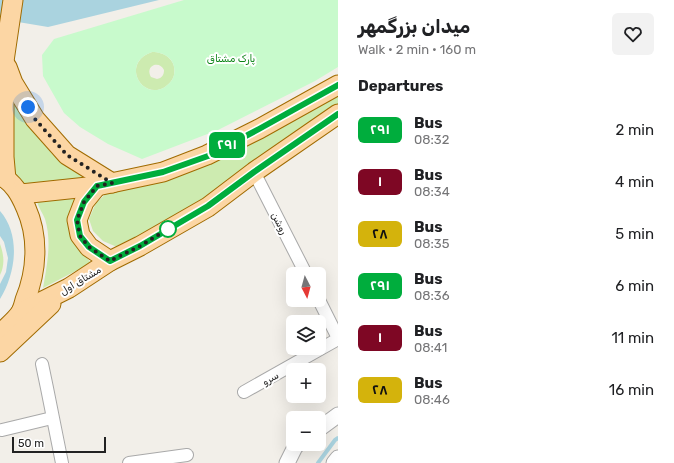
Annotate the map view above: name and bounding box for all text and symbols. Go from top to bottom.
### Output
button: heart [612,13,654,55]
text: میدان بزرگمهر [358,15,470,38]
text: Walk · 2 min · 160 m [358,42,476,57]
park label: پارک مشتاق [207,53,256,66]
text: Departures [358,77,443,95]
your location [18,97,38,117]
text: Bus [414,114,442,132]
text: ۲۹۱ [370,121,390,138]
text: 2 min [615,121,654,139]
line badge: ۲۹۱ [204,132,250,158]
text: 08:32 [414,132,449,147]
text: ۲۹۱ [217,136,237,153]
text: Bus [414,166,442,184]
text: ۱ [378,173,382,190]
text: 4 min [615,173,654,191]
text: 08:34 [414,184,450,199]
street label: روشن [268,210,290,237]
text: Bus [414,218,442,236]
unlabelled marker [159,220,177,238]
text: ۲۸ [372,225,388,242]
text: 5 min [615,225,654,243]
text: 08:35 [414,236,449,251]
street label: مشتاق اول [58,264,104,298]
north arrow [286,267,326,307]
map controls [286,267,326,451]
text: Bus [414,270,442,288]
text: ۲۹۱ [370,277,390,294]
text: 6 min [615,277,654,295]
text: 08:36 [414,288,450,303]
button: layers [286,315,326,355]
text: Bus [414,322,442,340]
text: ۱ [378,329,382,346]
text: 11 min [611,329,654,347]
text: 08:41 [414,340,447,355]
button: + [286,363,326,403]
street label: سرو [260,369,281,388]
text: Bus [414,374,442,392]
text: ۲۸ [372,381,388,398]
text: 16 min [609,381,654,399]
text: 08:46 [414,392,450,407]
button: − [286,411,326,451]
scale bar [12,435,106,454]
text: 50 m [18,437,44,450]

